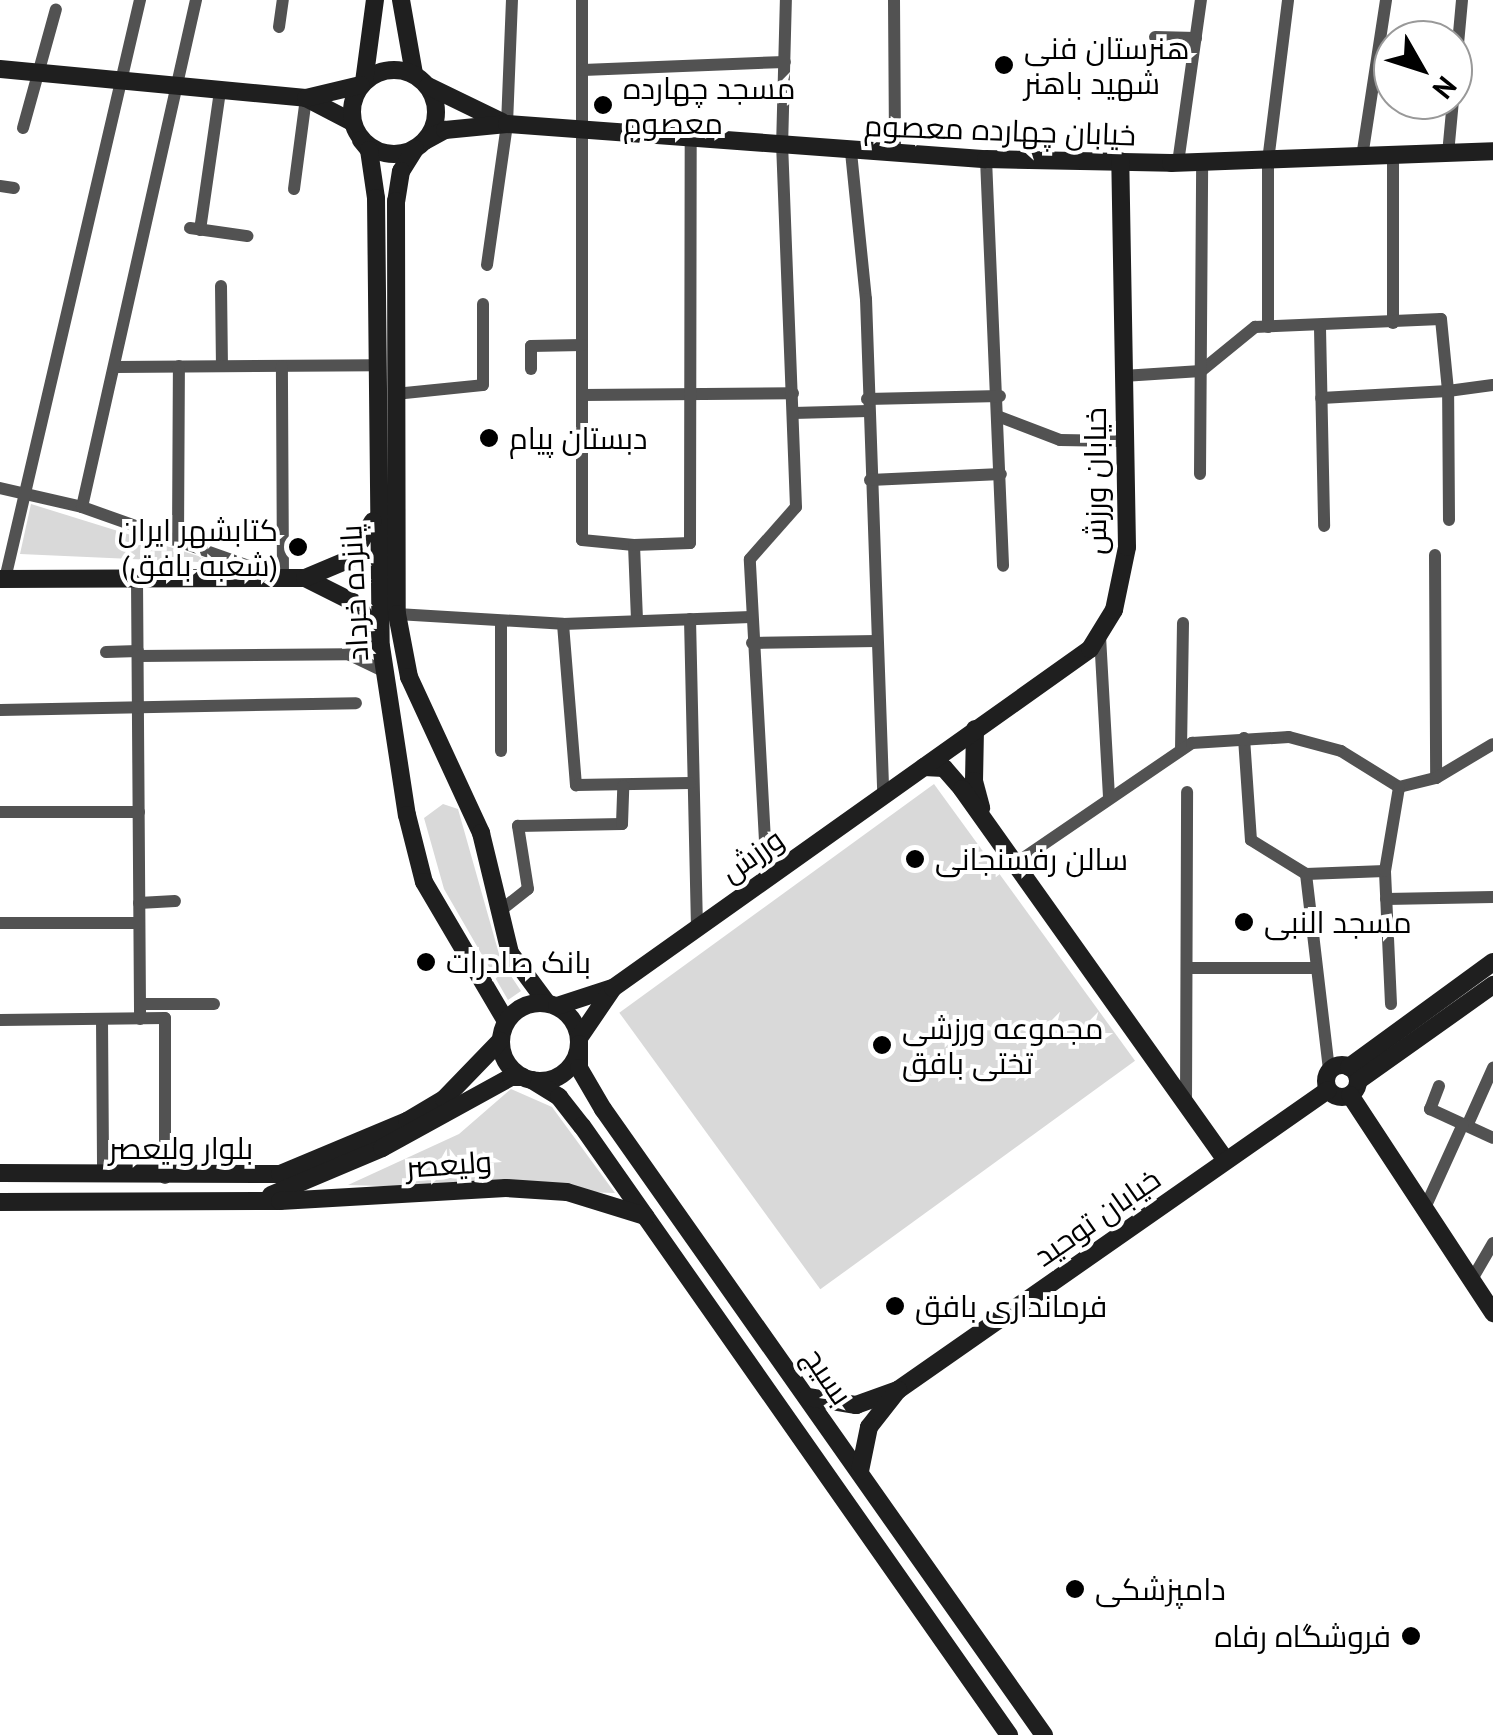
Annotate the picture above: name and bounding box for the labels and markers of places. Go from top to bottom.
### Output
place label: هنرستان فنی شهید باهنر [1024,30,1190,100]
marker: هنرستان فنی شهید باهنر [993,54,1015,76]
place label: مسجد چهارده معصوم [623,70,795,140]
marker: مسجد چهارده معصوم [592,94,614,116]
place label: دبستان پیام [509,420,647,456]
marker: دبستان پیام [478,427,500,449]
place label: کتابشهر ایران (شعبه بافق) [118,512,278,582]
marker: کتابشهر ایران (شعبه بافق) [287,536,309,558]
place label: سالن رفسنجانی [935,841,1128,877]
marker: سالن رفسنجانی [904,848,926,870]
place label: مسجد النبی [1264,904,1412,940]
marker: مسجد النبی [1233,911,1255,933]
place label: بانک صادرات [446,944,591,980]
marker: بانک صادرات [415,951,437,973]
place label: مجموعه ورزشی تختی بافق [902,1010,1104,1080]
marker: مجموعه ورزشی تختی بافق [871,1034,893,1056]
place label: فرمانداری بافق [915,1288,1107,1324]
marker: فرمانداری بافق [884,1295,906,1317]
place label: دامپزشکی [1095,1571,1226,1607]
marker: دامپزشکی [1064,1578,1086,1600]
place label: فروشگاه رفاه [1215,1618,1391,1654]
marker: فروشگاه رفاه [1400,1625,1422,1647]

